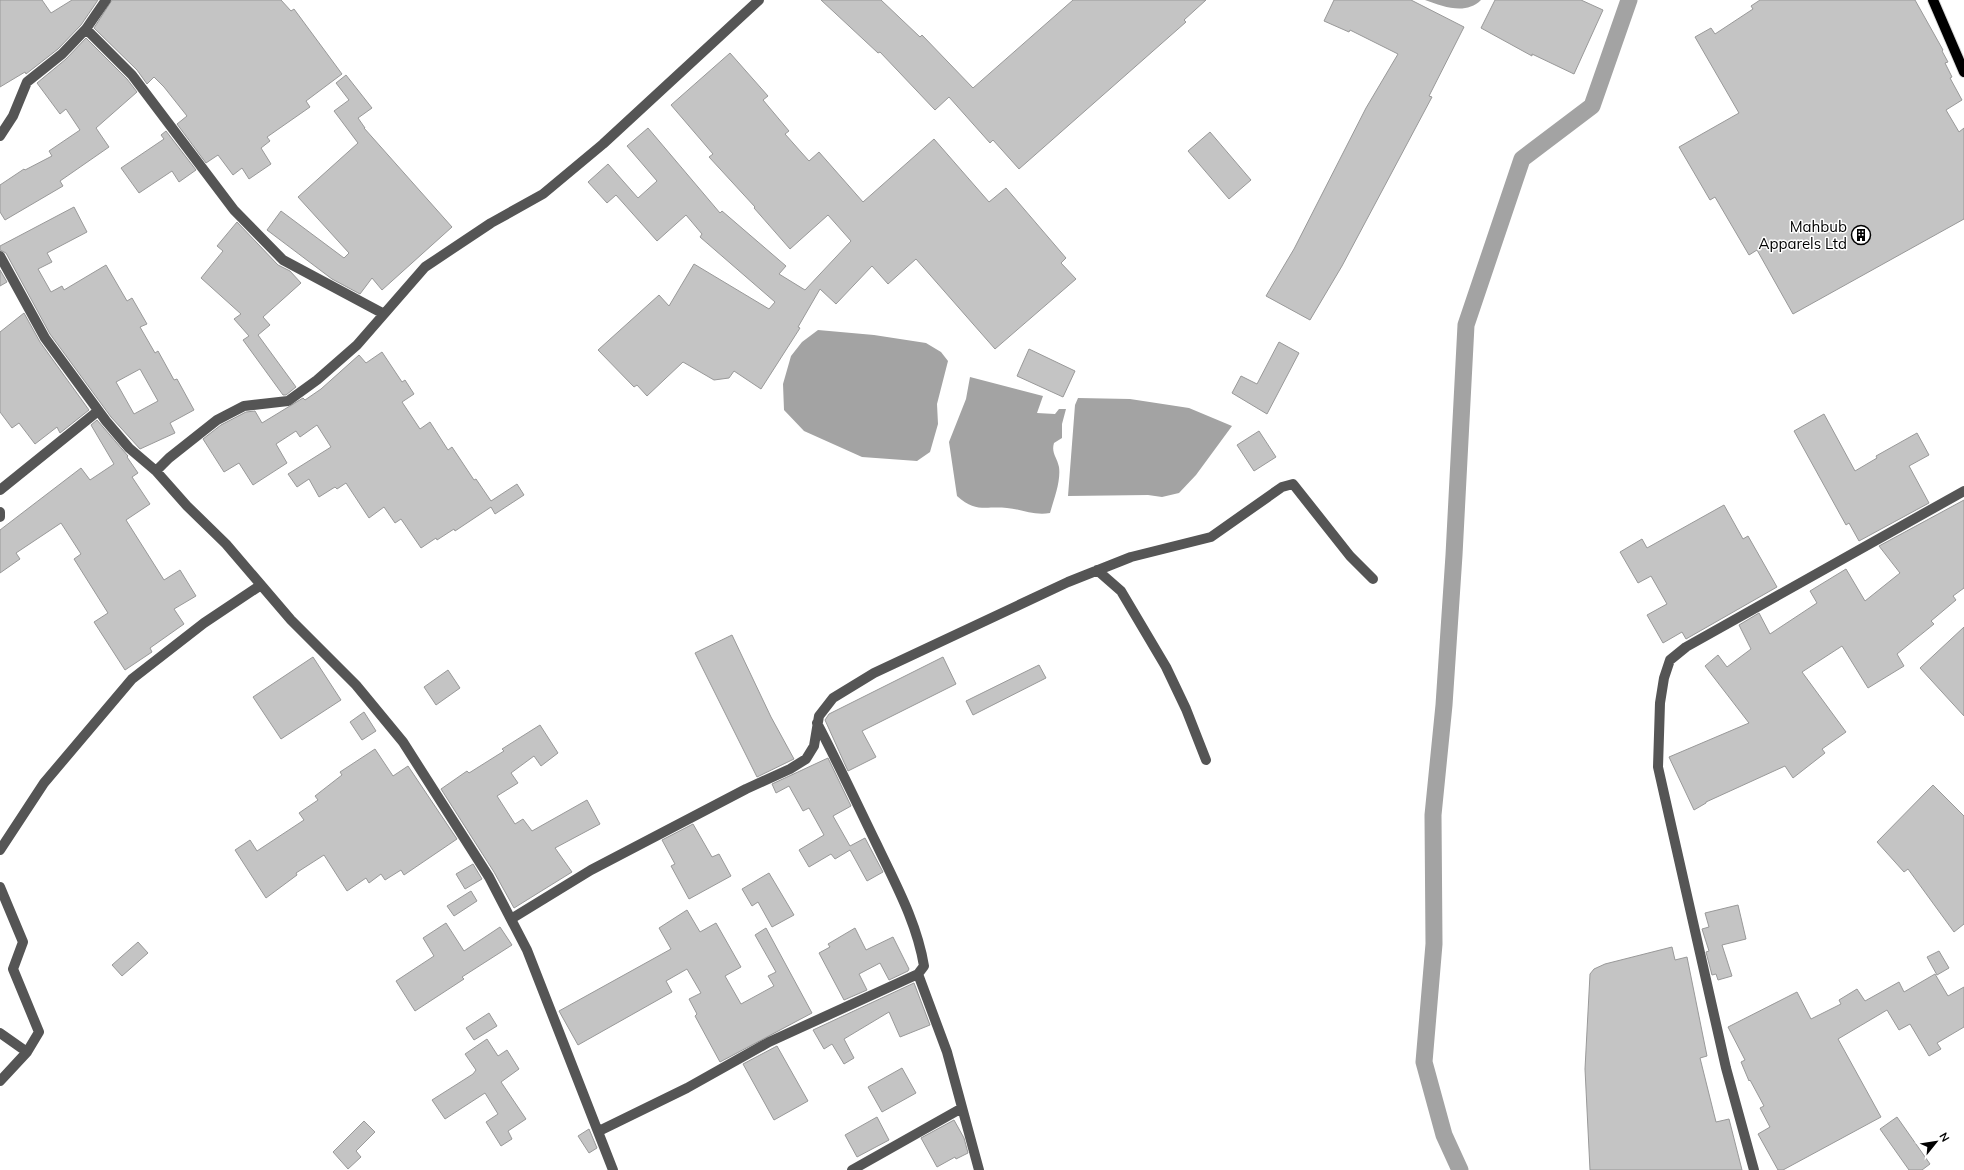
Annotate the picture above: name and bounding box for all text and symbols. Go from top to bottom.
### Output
place label: Mahbub Apparels Ltd [1759,217,1847,253]
building icon: Mahbub Apparels Ltd [1850,224,1872,246]
north arrow [1916,1122,1956,1162]
text: N [1937,1130,1953,1144]

